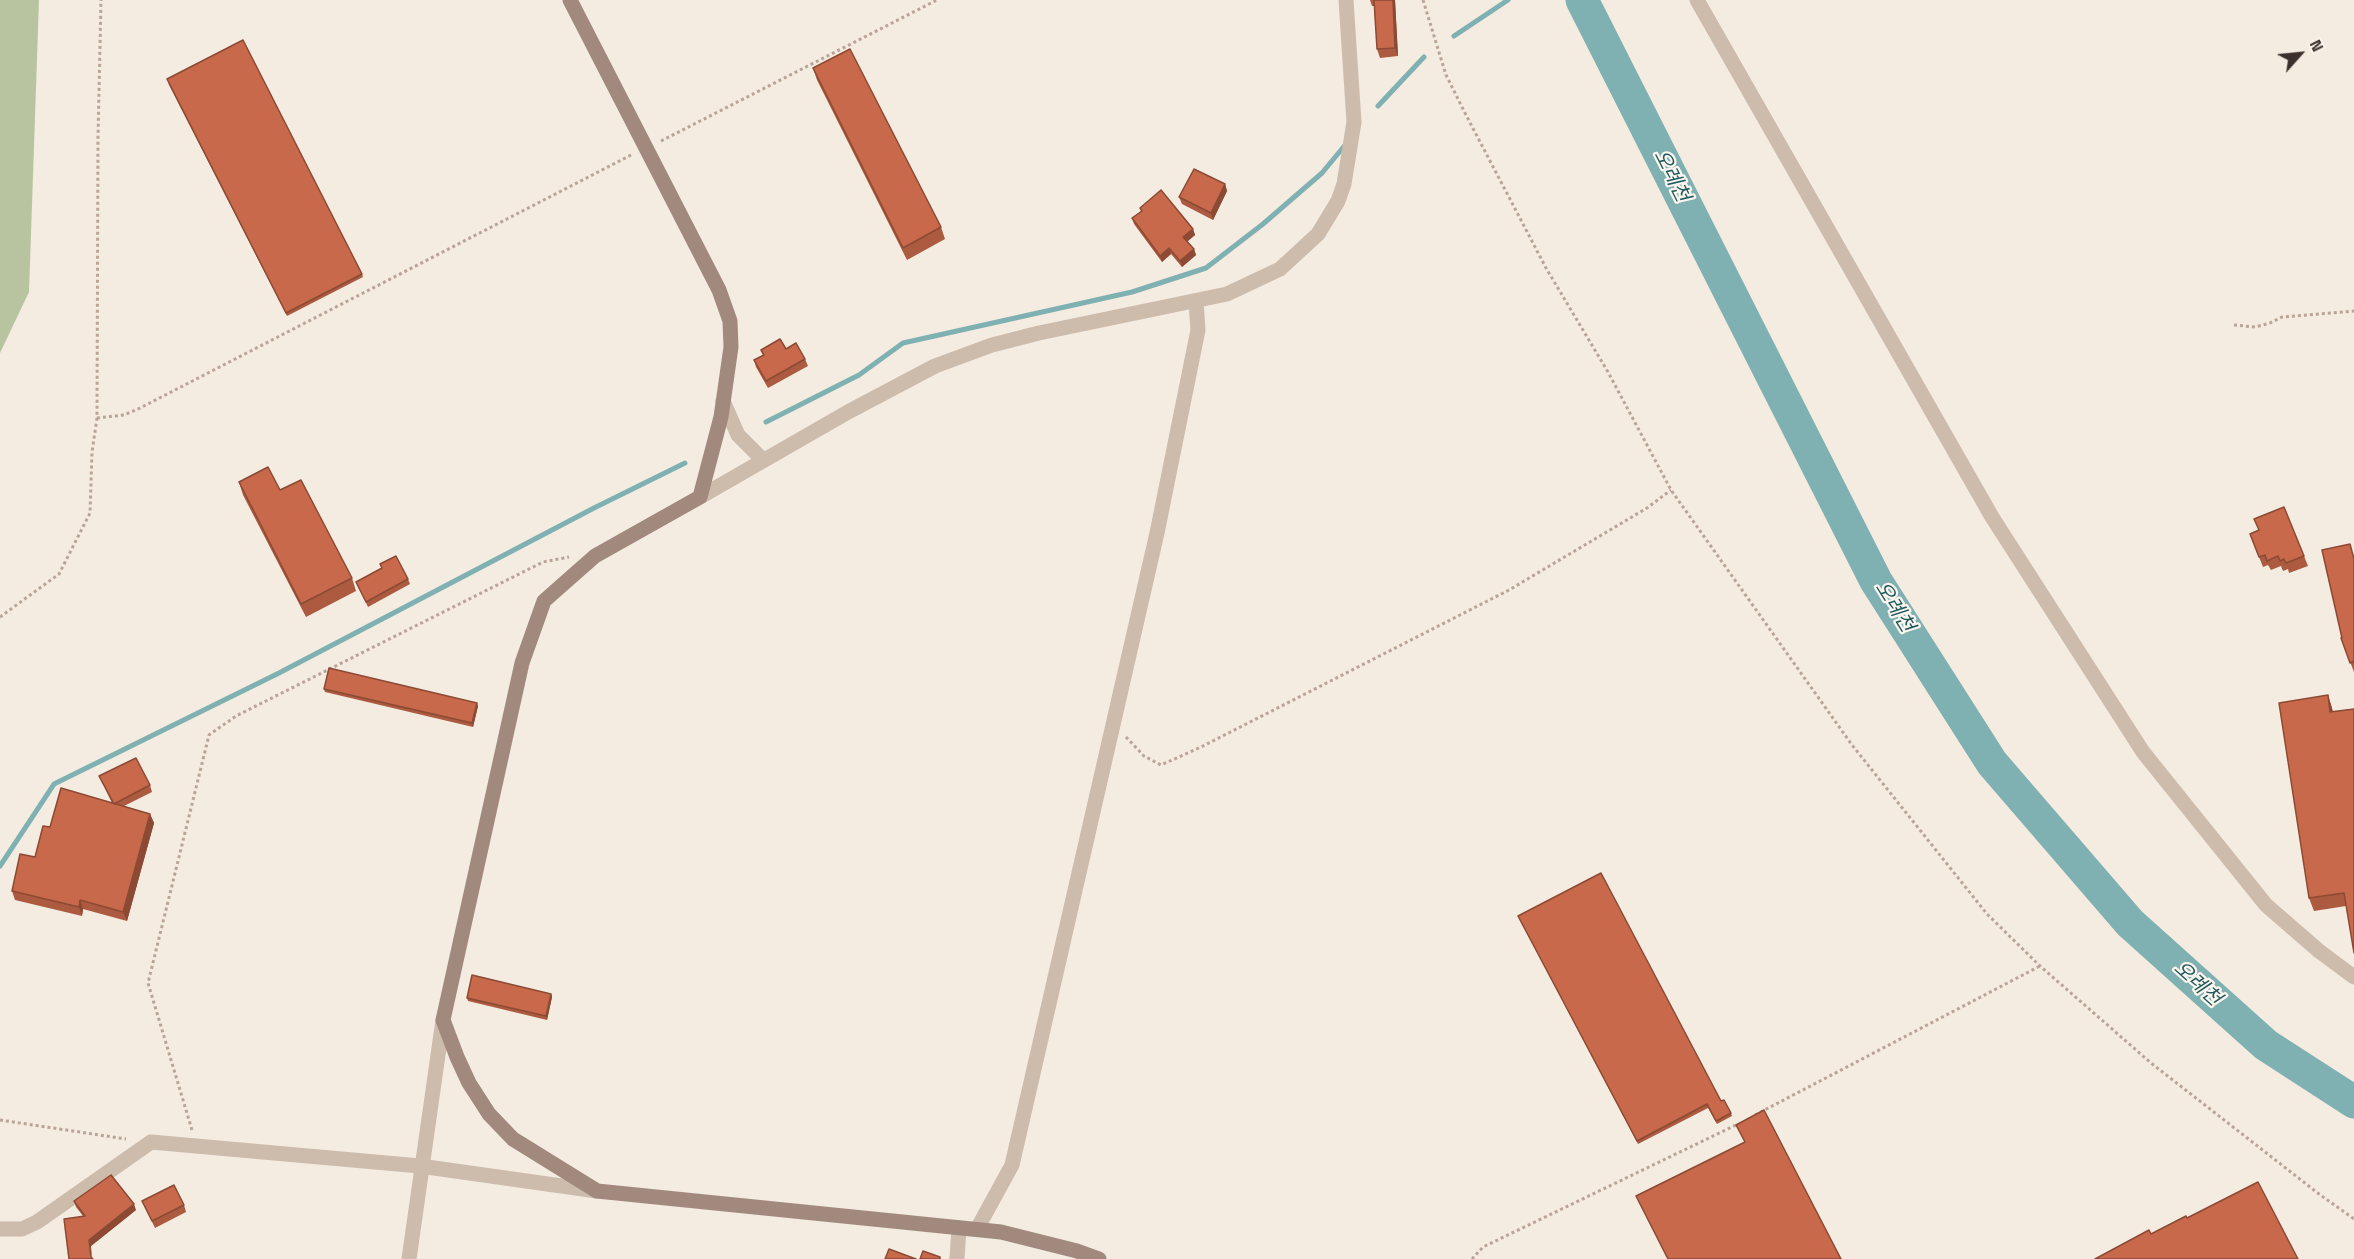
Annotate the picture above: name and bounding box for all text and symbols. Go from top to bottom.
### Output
north arrow [2270,24,2330,84]
text: N [2305,36,2328,55]
water label: 오례천 [1648,146,1694,206]
water label: 오례천 [1869,577,1919,637]
water label: 오례천 [2168,957,2226,1011]

